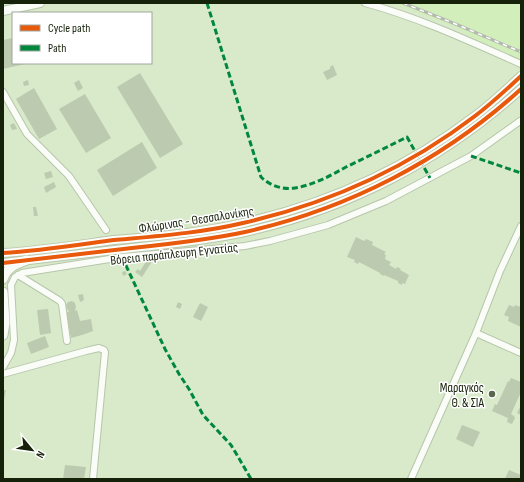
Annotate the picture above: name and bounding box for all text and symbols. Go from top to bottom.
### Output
legend [12,12,152,64]
text: Cycle path [48,21,90,36]
text: Path [48,41,66,56]
street label: Φλώρινας - Θεσσαλονίκης [137,203,255,237]
street label: Βόρεια παράπλευρη Εγνατίας [110,239,239,269]
place label: Μαραγκός Θ. & ΣΙΑ [440,380,484,411]
marker: Μαραγκός Θ. & ΣΙΑ [487,389,497,399]
north arrow [12,430,52,470]
text: N [33,449,47,460]

